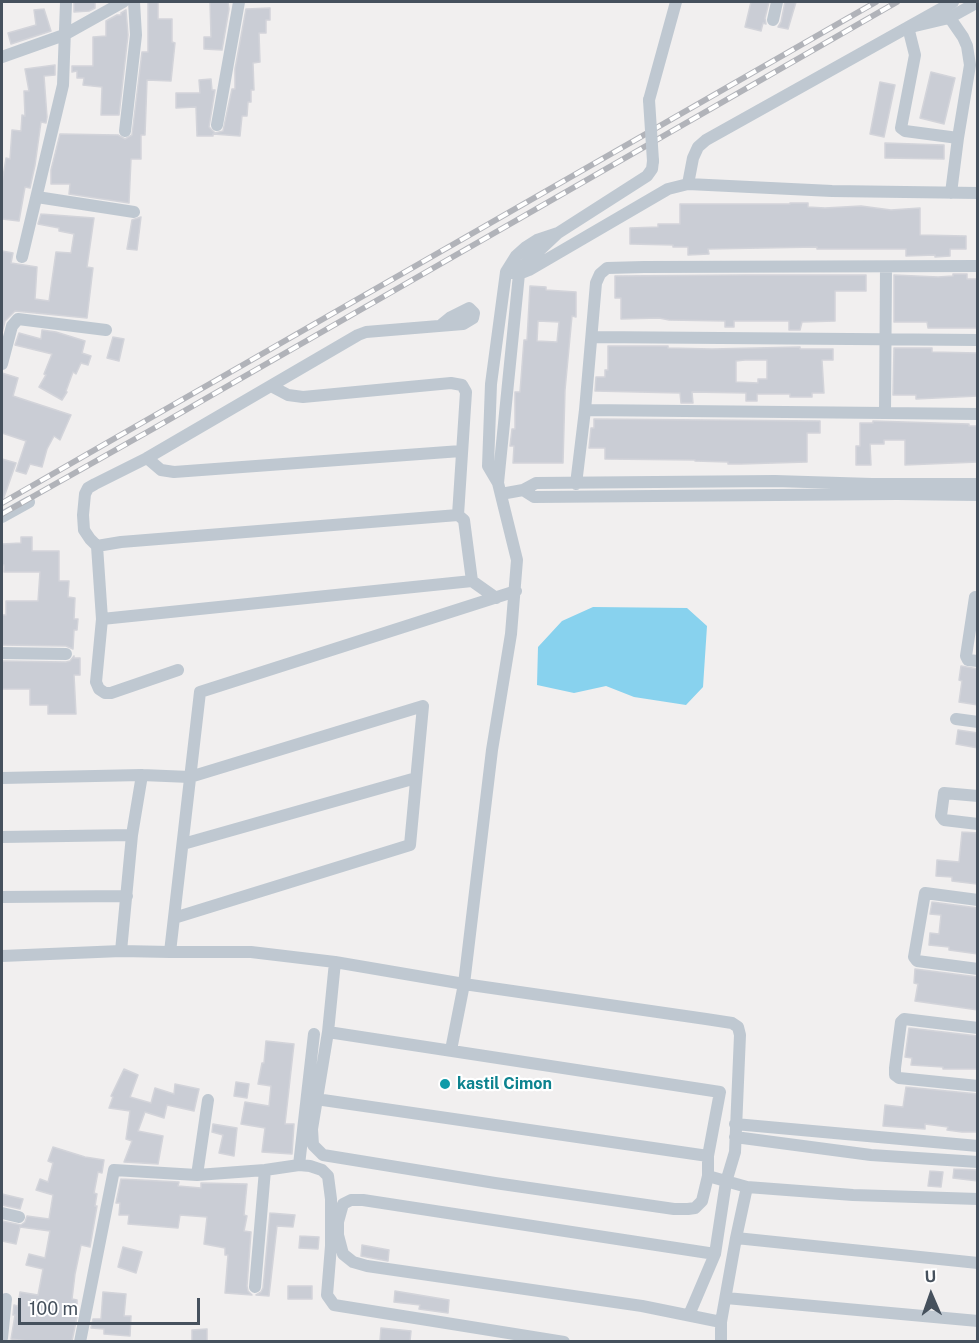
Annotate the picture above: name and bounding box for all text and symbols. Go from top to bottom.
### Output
place label: kastil Cimon [457,1074,552,1094]
marker: kastil Cimon [438,1077,452,1091]
north arrow [901,1265,961,1325]
text: U [924,1267,936,1286]
scale bar [21,1286,202,1324]
text: 100 m [29,1298,78,1319]

